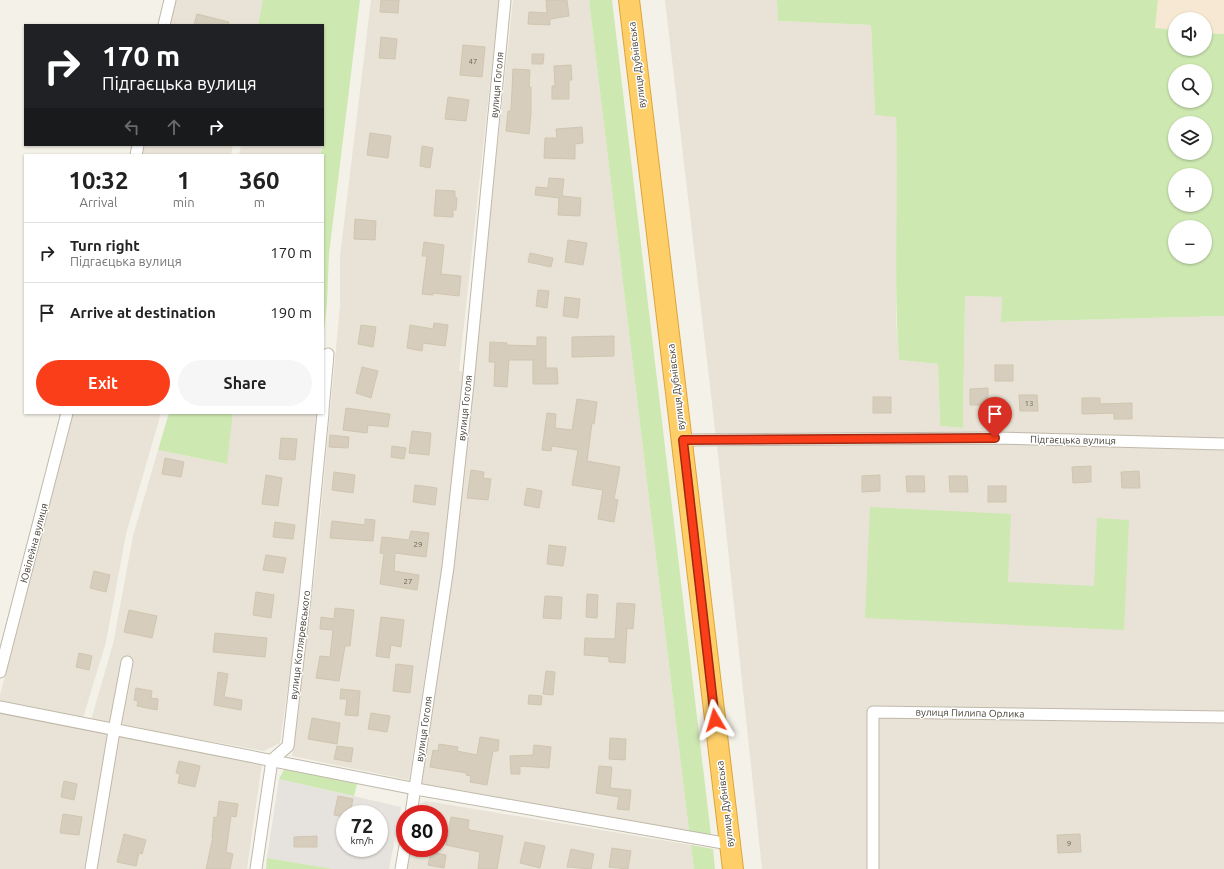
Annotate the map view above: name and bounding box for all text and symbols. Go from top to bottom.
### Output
map controls [1168,12,1212,264]
button: sound [1168,12,1212,56]
street label: вулиця Дубнівська [626,21,648,109]
icon: right [36,40,88,92]
text: 170 m [102,40,180,71]
street label: вулиця Гоголя [489,51,505,119]
house number: 47 [468,57,478,66]
button: search [1168,64,1212,108]
text: Підгаєцька вулиця [102,73,257,93]
icon: left [121,116,143,138]
icon: ahead [163,116,185,138]
icon: right [205,116,227,138]
button: layers [1168,116,1212,160]
text: 10:32 [68,167,128,194]
text: 1 [177,167,190,194]
text: 360 [239,167,280,194]
button: + [1168,168,1212,212]
text: Arrival [79,195,117,209]
text: min [173,195,195,209]
text: m [254,195,265,209]
button: − [1168,220,1212,264]
text: Turn right [70,237,140,254]
icon: right [36,242,58,264]
text: 170 m [270,244,312,261]
text: Підгаєцька вулиця [70,254,182,268]
icon: arrive [36,302,58,324]
text: Arrive at destination [70,304,216,321]
text: 190 m [270,304,312,321]
street label: вулиця Дубнівська [665,343,687,431]
button: Exit [36,360,170,406]
button: Share [178,360,312,406]
street label: вулиця Гоголя [456,374,474,442]
pin [978,397,1012,438]
house number: 13 [1024,399,1034,408]
icon: arrive [984,403,1006,425]
street label: Підгаєцька вулиця [1030,434,1116,446]
street label: Ювілейна вулиця [18,502,50,584]
house number: 29 [413,540,423,549]
house number: 27 [403,577,413,586]
street label: вулиця Котляревського [288,590,312,700]
street label: вулиця Гоголя [414,695,434,763]
position arrow [694,699,736,741]
street label: вулиця Пилипа Орлика [915,707,1025,719]
street label: вулиця Дубнівська [714,760,736,848]
speed limit sign: 80 [396,805,448,857]
text: 72 [351,814,373,837]
text: km/h [350,835,374,846]
house number: 9 [1067,839,1071,848]

